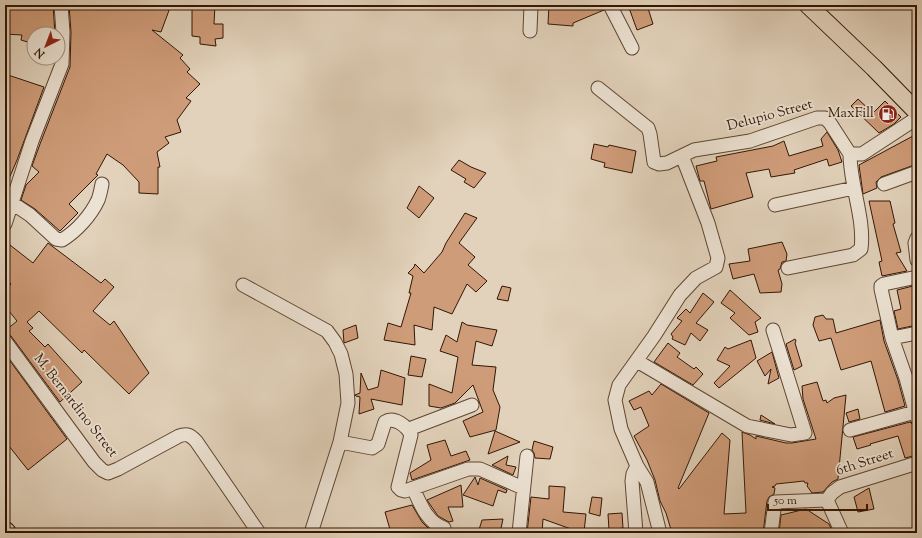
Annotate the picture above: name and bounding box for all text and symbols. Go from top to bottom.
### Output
north arrow [26,26,66,66]
text: N [31,44,49,62]
street label: Delupio Street [725,95,815,137]
fuel station icon: MaxFill [877,103,899,125]
place label: MaxFill [828,104,874,124]
street label: M. Bernardino Street [28,350,122,462]
street label: 6th Street [834,444,896,482]
scale bar [768,486,867,512]
text: 50 m [773,492,797,510]

